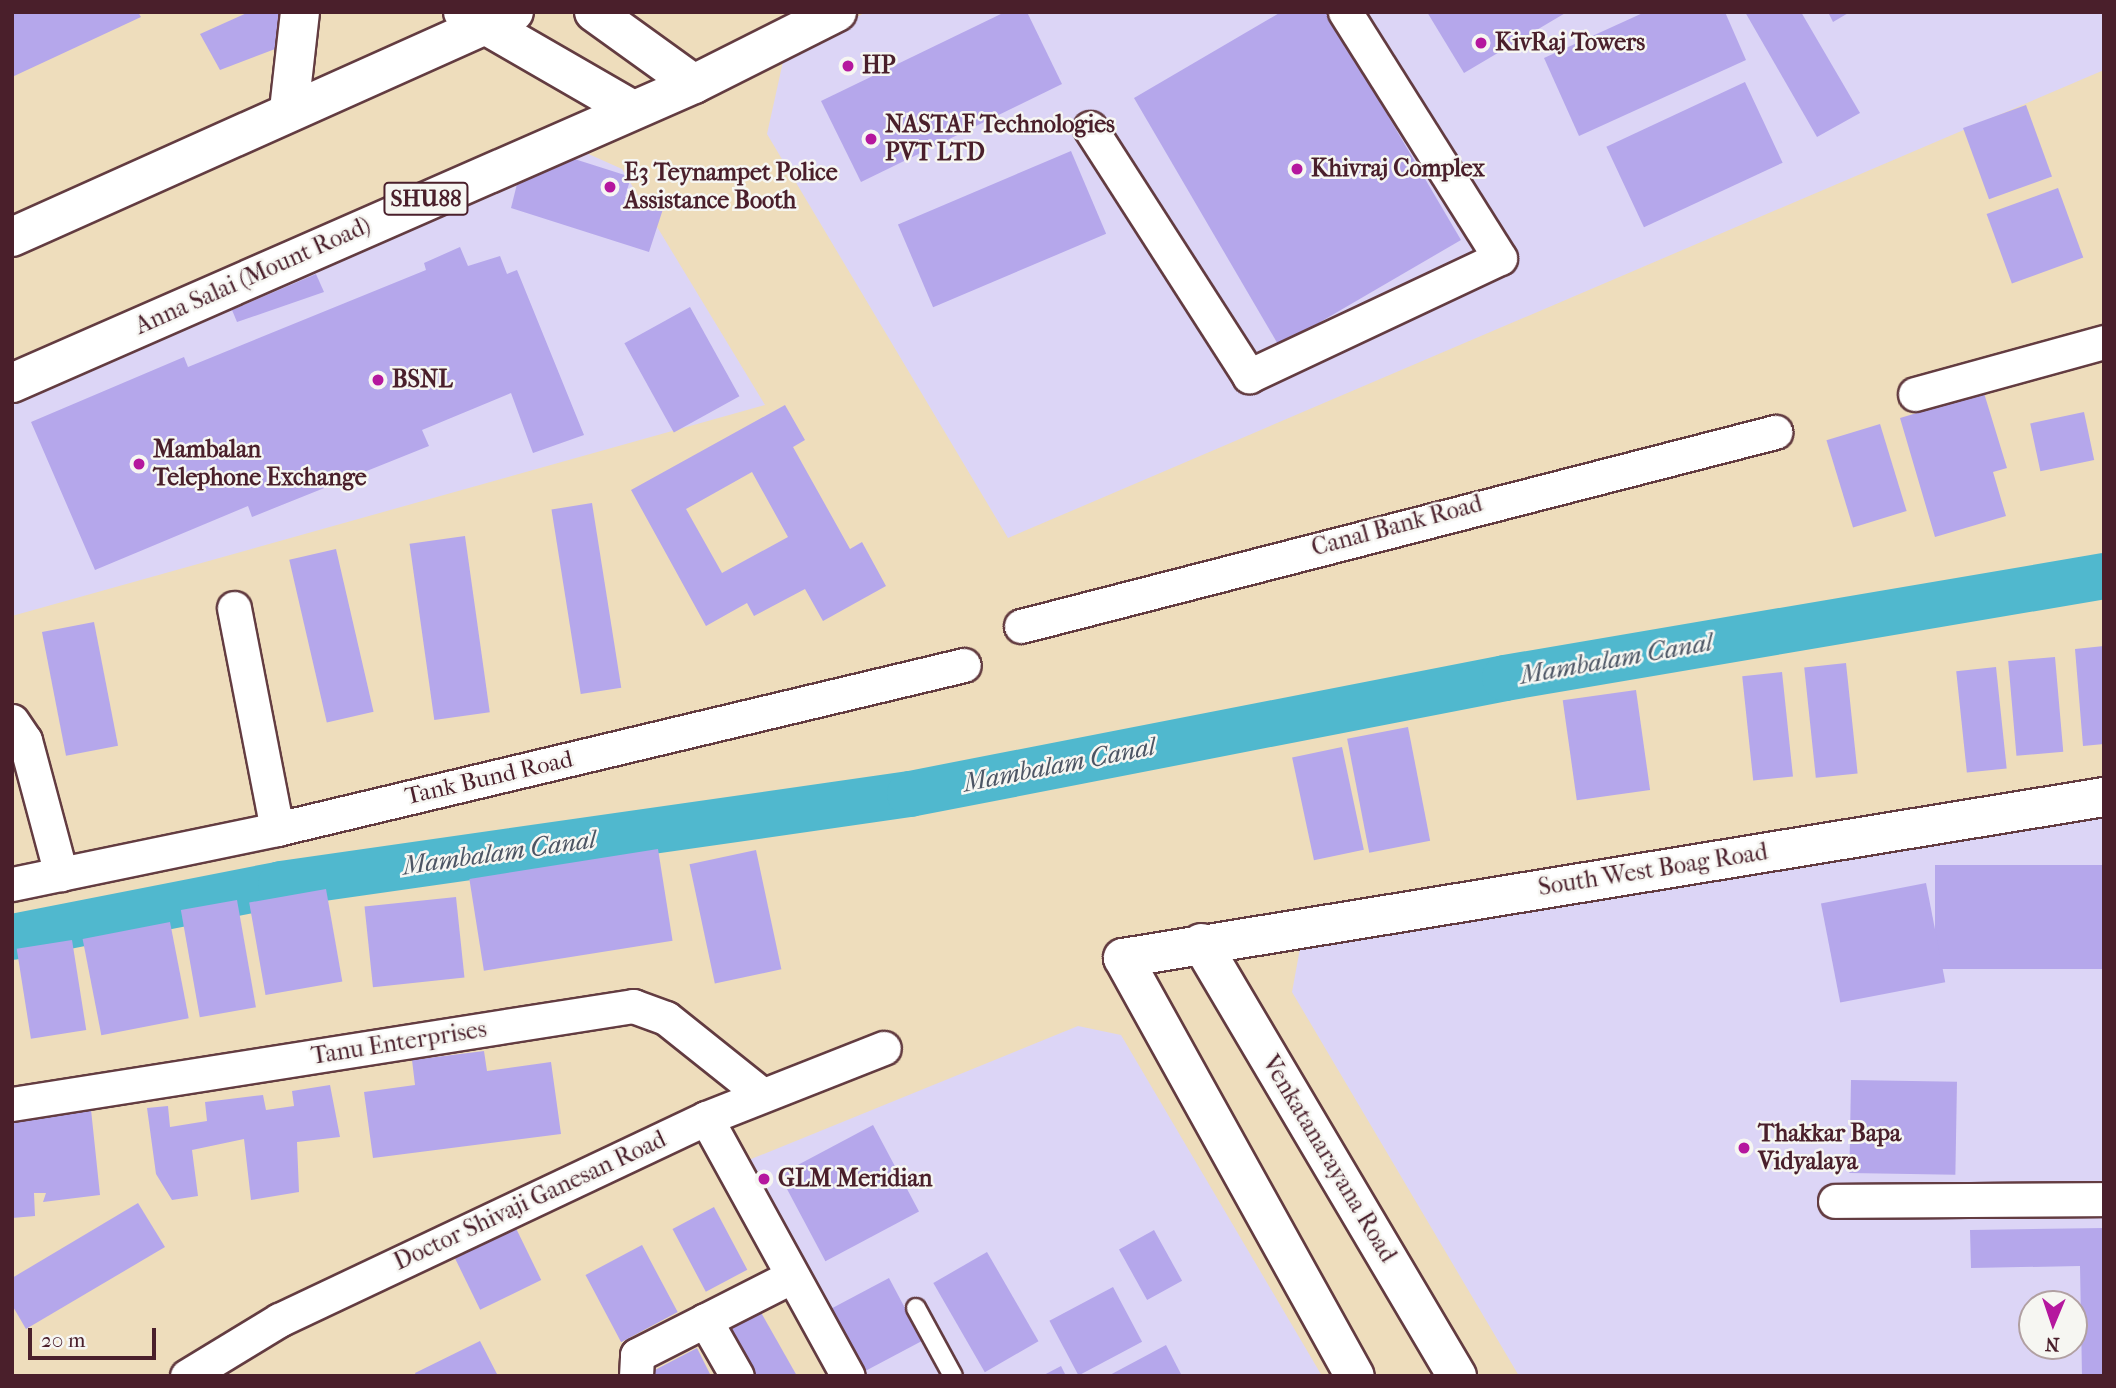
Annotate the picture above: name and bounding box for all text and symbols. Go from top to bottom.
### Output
place label: KivRaj Towers [1495,29,1645,57]
marker: KivRaj Towers [1473,35,1489,51]
place label: HP [862,52,895,80]
marker: HP [840,58,856,74]
place label: NASTAF Technologies PVT LTD [885,111,1115,167]
marker: NASTAF Technologies PVT LTD [863,131,879,147]
place label: Khivraj Complex [1311,155,1485,183]
place label: E3 Teynampet Police Assistance Booth [624,159,838,215]
marker: Khivraj Complex [1289,161,1305,177]
marker: E3 Teynampet Police Assistance Booth [602,179,618,195]
road number: SHU88 [382,180,470,218]
street label: Anna Salai (Mount Road) [131,211,375,341]
place label: BSNL [392,366,453,394]
marker: BSNL [370,372,386,388]
place label: Mambalan Telephone Exchange [153,436,367,492]
marker: Mambalan Telephone Exchange [131,456,147,472]
street label: Canal Bank Road [1308,489,1486,563]
water label: Mambalam Canal [1517,627,1715,691]
water label: Mambalam Canal [960,731,1158,799]
street label: Tank Bund Road [402,745,576,811]
water label: Mambalam Canal [400,824,598,882]
street label: South West Boag Road [1536,838,1770,902]
street label: Tanu Enterprises [309,1015,489,1071]
street label: Venkatanarayana Road [1256,1050,1402,1268]
place label: Thakkar Bapa Vidyalaya [1758,1120,1901,1176]
street label: Doctor Shivaji Ganesan Road [389,1125,671,1277]
marker: Thakkar Bapa Vidyalaya [1736,1140,1752,1156]
place label: GLM Meridian [778,1165,932,1193]
marker: GLM Meridian [756,1171,772,1187]
north arrow [2018,1290,2088,1360]
scale bar [32,1314,159,1358]
text: 20 m [41,1328,85,1352]
text: N [2045,1333,2060,1355]

